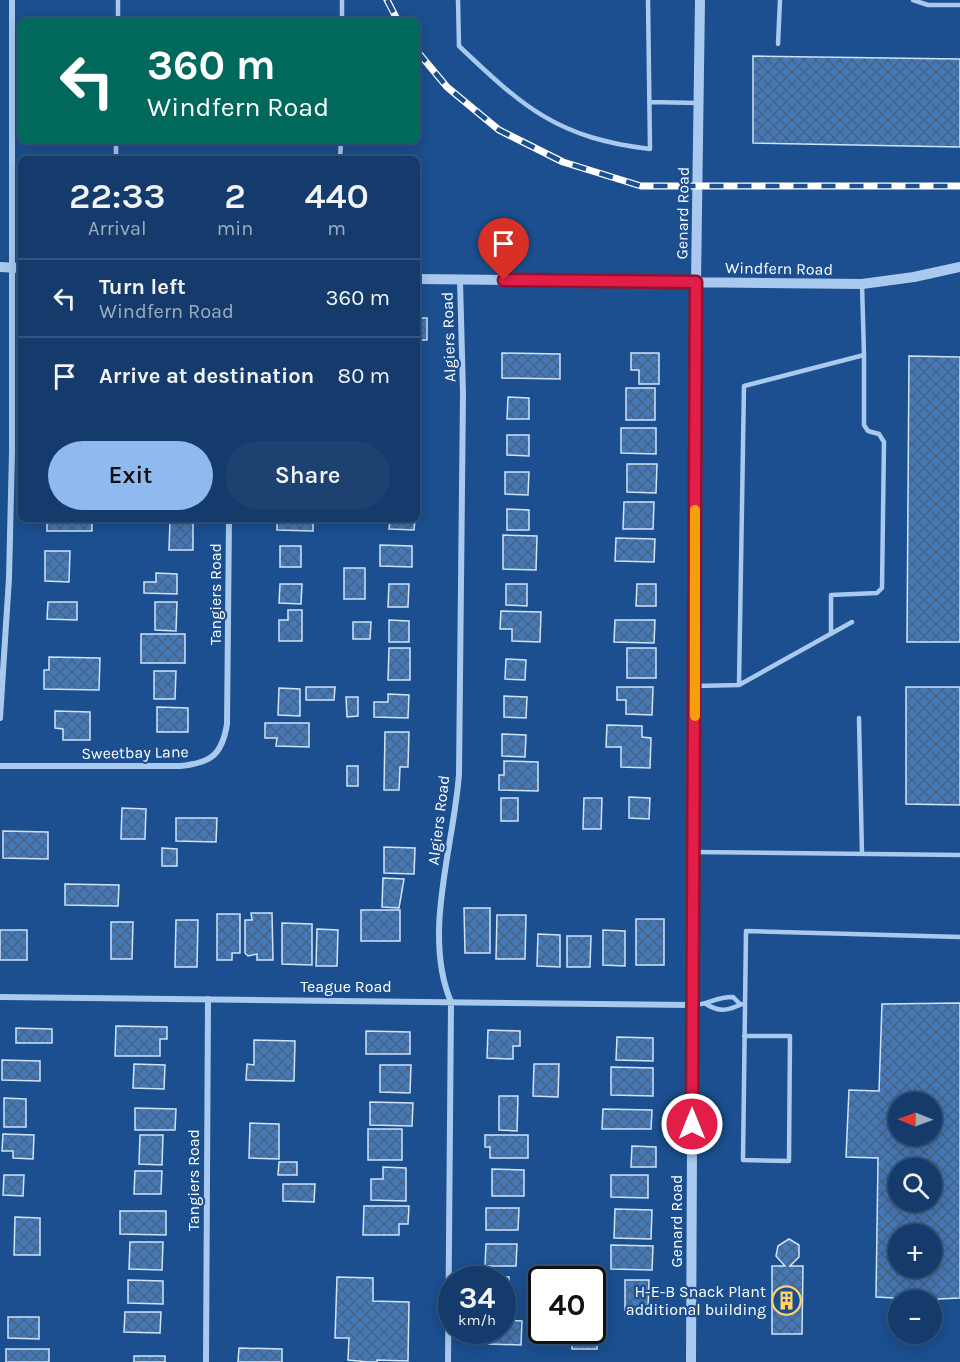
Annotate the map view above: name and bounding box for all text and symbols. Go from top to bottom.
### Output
text: 360 m [147,40,276,90]
icon: left [48,42,126,120]
text: Windfern Road [147,91,329,123]
street label: Genard Road [672,166,693,260]
text: 22:33 [69,175,166,217]
text: 2 [224,175,246,217]
text: 440 [304,175,369,217]
text: Arrival [88,217,147,240]
text: min [217,217,253,240]
text: m [327,217,346,240]
pin [478,218,529,280]
icon: arrive [487,227,520,260]
street label: Windfern Road [725,258,833,279]
text: Turn left [99,274,186,300]
icon: left [48,282,81,315]
text: 360 m [326,285,390,311]
street label: Algiers Road [437,291,460,383]
text: Windfern Road [99,300,234,323]
icon: arrive [48,360,81,393]
text: Arrive at destination [99,363,314,389]
text: 80 m [338,363,390,389]
button: Exit [48,441,213,510]
button: Share [225,441,390,510]
street label: Tangiers Road [206,543,225,645]
street label: Sweetbay Lane [81,742,189,763]
street label: Algiers Road [424,774,453,866]
street label: Teague Road [300,977,392,996]
position arrow [660,1092,724,1156]
north arrow [888,1092,942,1146]
map controls [888,1092,942,1344]
street label: Tangiers Road [184,1129,203,1231]
button: search [888,1158,942,1212]
street label: Genard Road [667,1175,686,1267]
button: + [888,1224,942,1278]
speed limit sign: 40 [528,1266,606,1344]
text: 34 [459,1280,495,1316]
place label: H-E-B Snack Plant additional building [626,1282,766,1319]
building icon: H-E-B Snack Plant additional building [771,1284,803,1316]
button: − [888,1290,942,1344]
text: km/h [458,1311,496,1329]

